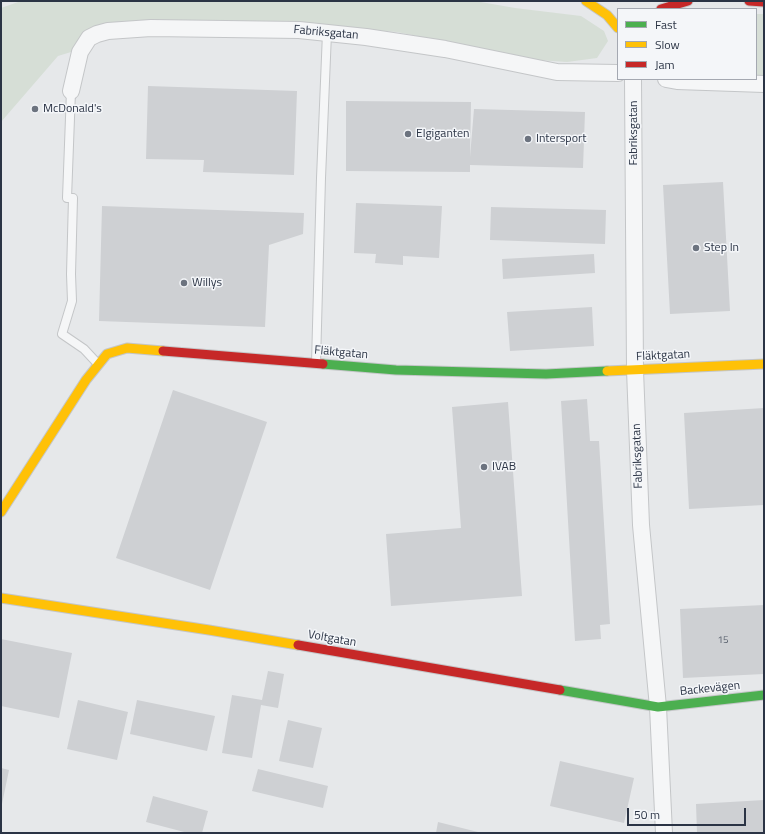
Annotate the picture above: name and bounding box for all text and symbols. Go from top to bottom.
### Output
legend [617,8,757,80]
text: Fast [655,15,677,34]
street label: Fabriksgatan [293,23,359,43]
text: Slow [655,35,680,54]
text: Jam [655,55,675,74]
street label: Fabriksgatan [627,100,641,166]
place label: McDonald's [43,102,102,116]
marker: McDonald's [30,104,40,114]
place label: Elgiganten [416,127,470,141]
marker: Elgiganten [403,129,413,139]
place label: Intersport [536,132,586,146]
marker: Intersport [523,134,533,144]
place label: Step In [704,241,739,255]
marker: Step In [691,243,701,253]
place label: Willys [192,276,222,290]
marker: Willys [179,278,189,288]
street label: Fläktgatan [314,343,368,363]
street label: Fläktgatan [636,347,690,365]
street label: Fabriksgatan [630,423,646,489]
place label: IVAB [492,460,516,474]
marker: IVAB [479,462,489,472]
street label: Voltgatan [307,628,357,650]
house number: 15 [717,635,729,647]
street label: Backevägen [679,679,741,699]
scale bar [629,800,748,826]
text: 50 m [634,805,660,824]

